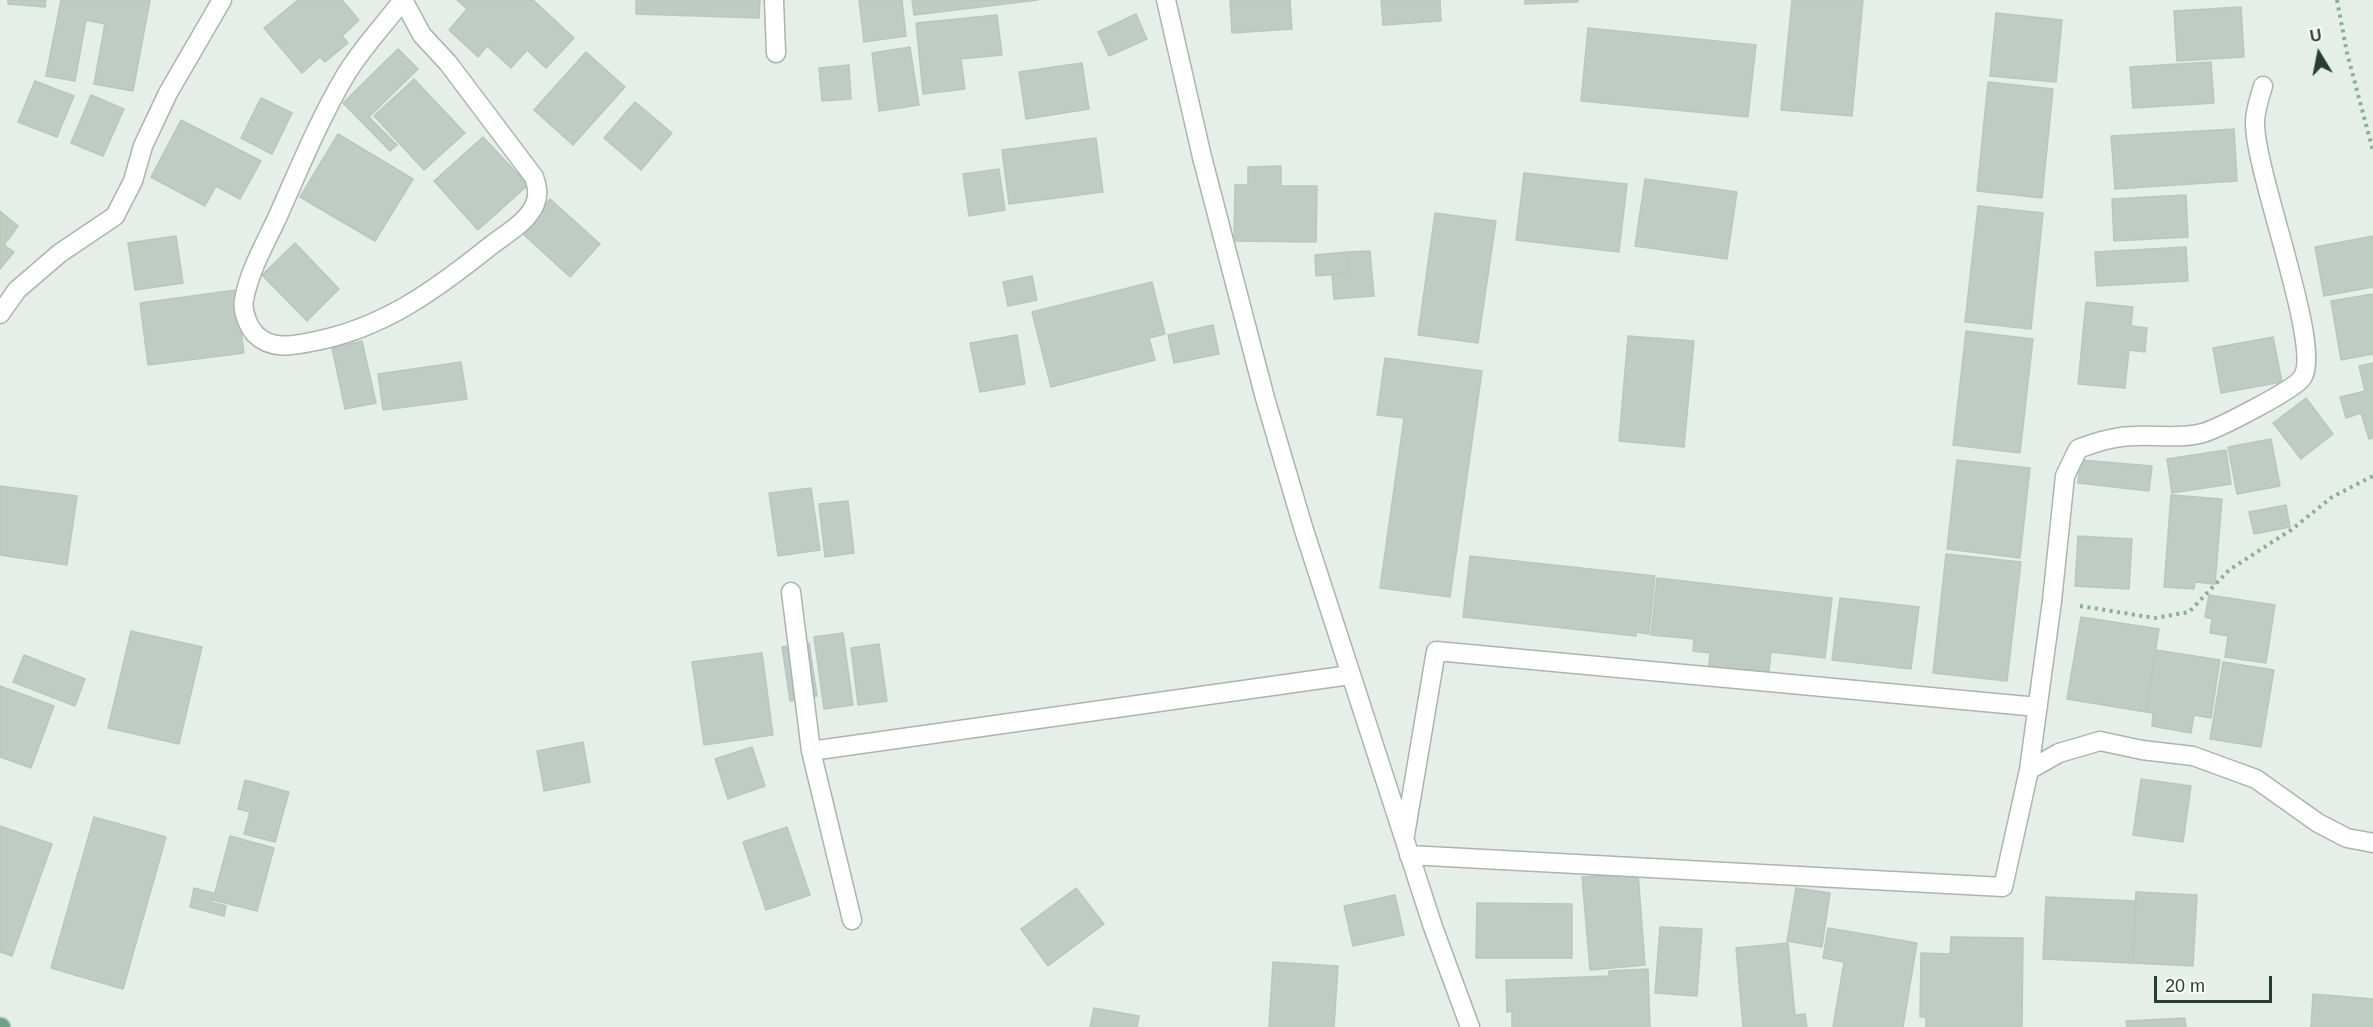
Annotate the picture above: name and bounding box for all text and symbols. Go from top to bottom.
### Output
north arrow [2289,24,2349,84]
text: U [2309,26,2323,45]
scale bar [2157,964,2276,1002]
text: 20 m [2165,976,2205,996]

